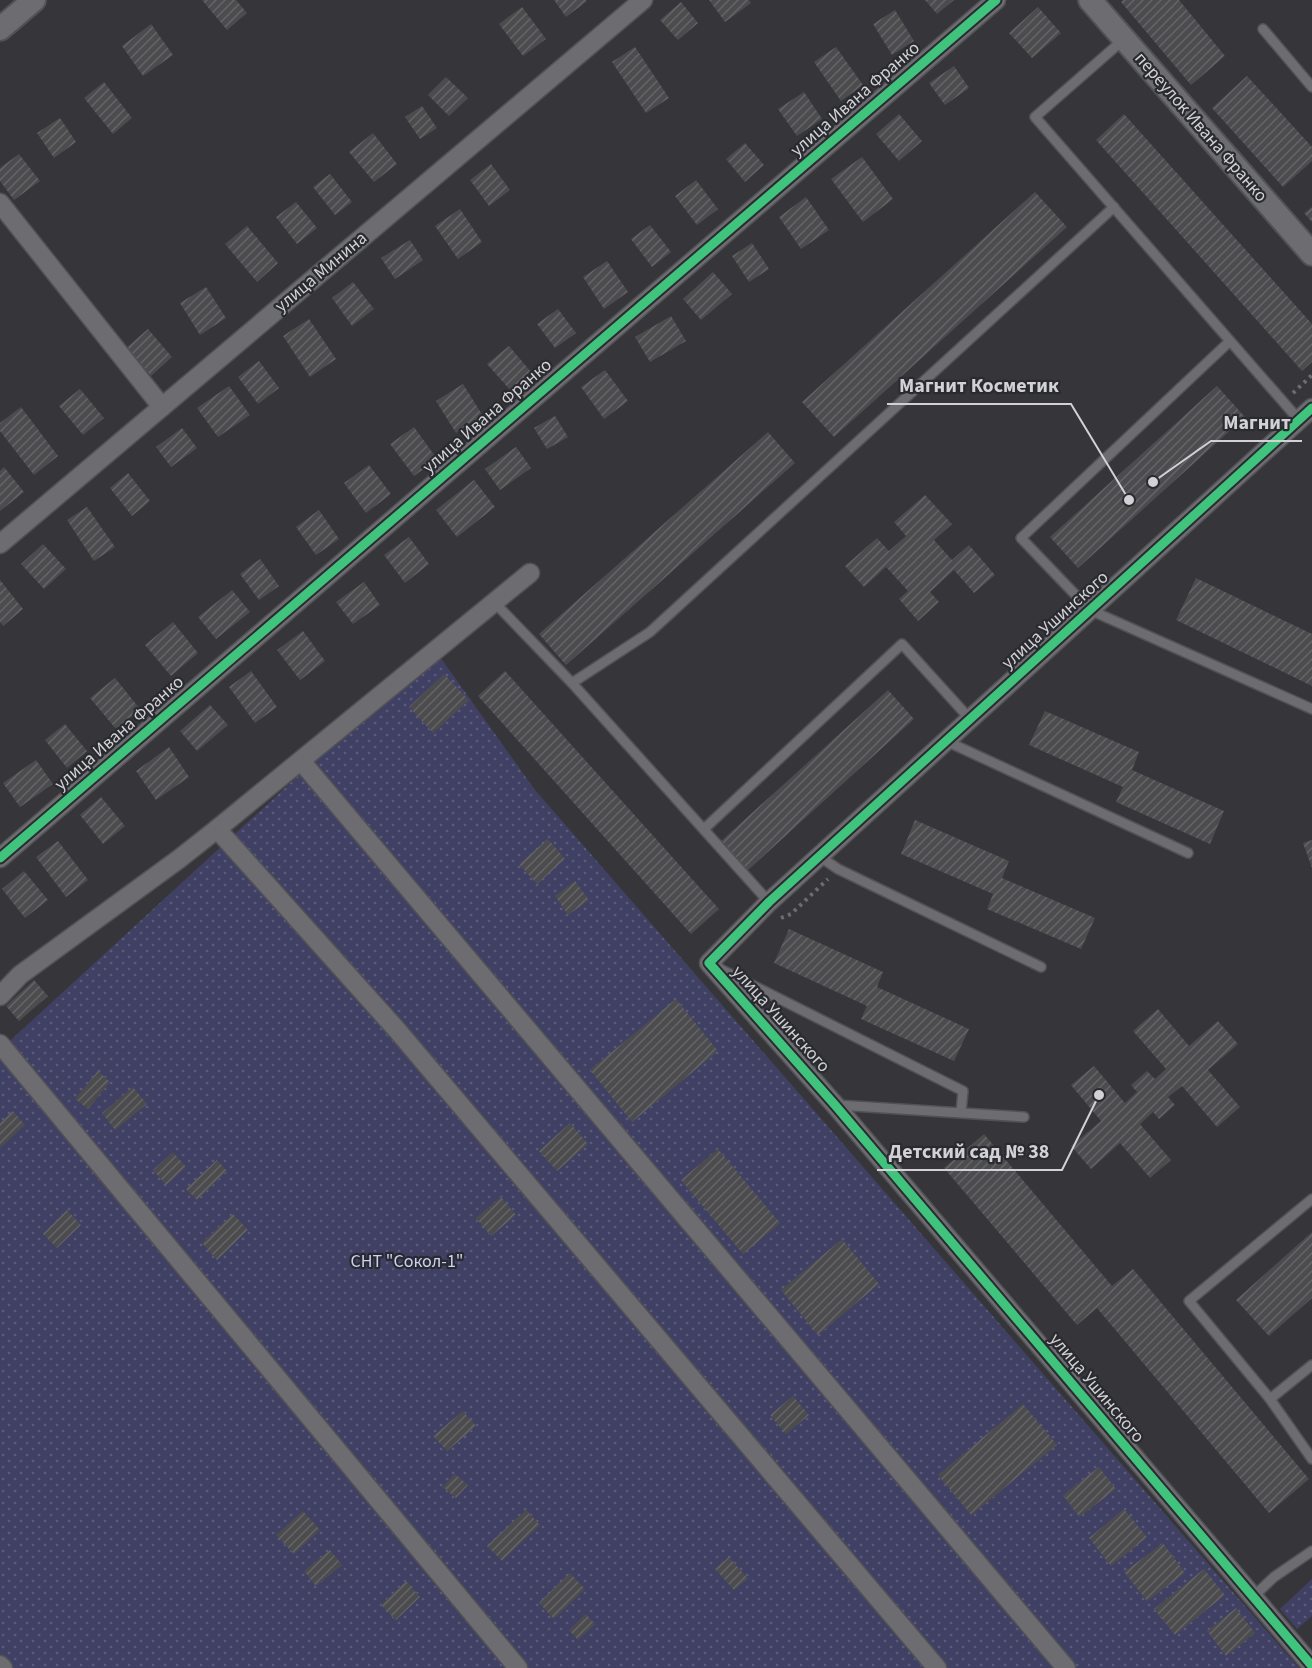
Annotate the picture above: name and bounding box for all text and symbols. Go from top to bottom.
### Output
street label: улица Ивана Франко [785,36,925,162]
street label: переулок Ивана Франко [1129,47,1273,207]
street label: улица Минина [269,226,373,318]
street label: улица Ивана Франко [417,353,557,479]
callout: Магнит Косметик [887,366,1071,404]
text: Магнит Косметик [899,372,1059,400]
callout: Магнит [1211,403,1302,441]
text: Магнит [1223,409,1291,437]
street label: улица Ушинского [996,565,1114,675]
street label: улица Ивана Франко [49,670,189,796]
street label: улица Ушинского [726,960,836,1078]
callout: Детский сад № 38 [877,1132,1062,1170]
text: Детский сад № 38 [889,1138,1049,1166]
park label: СНТ "Сокол-1" [350,1249,464,1274]
street label: улица Ушинского [1044,1328,1150,1448]

